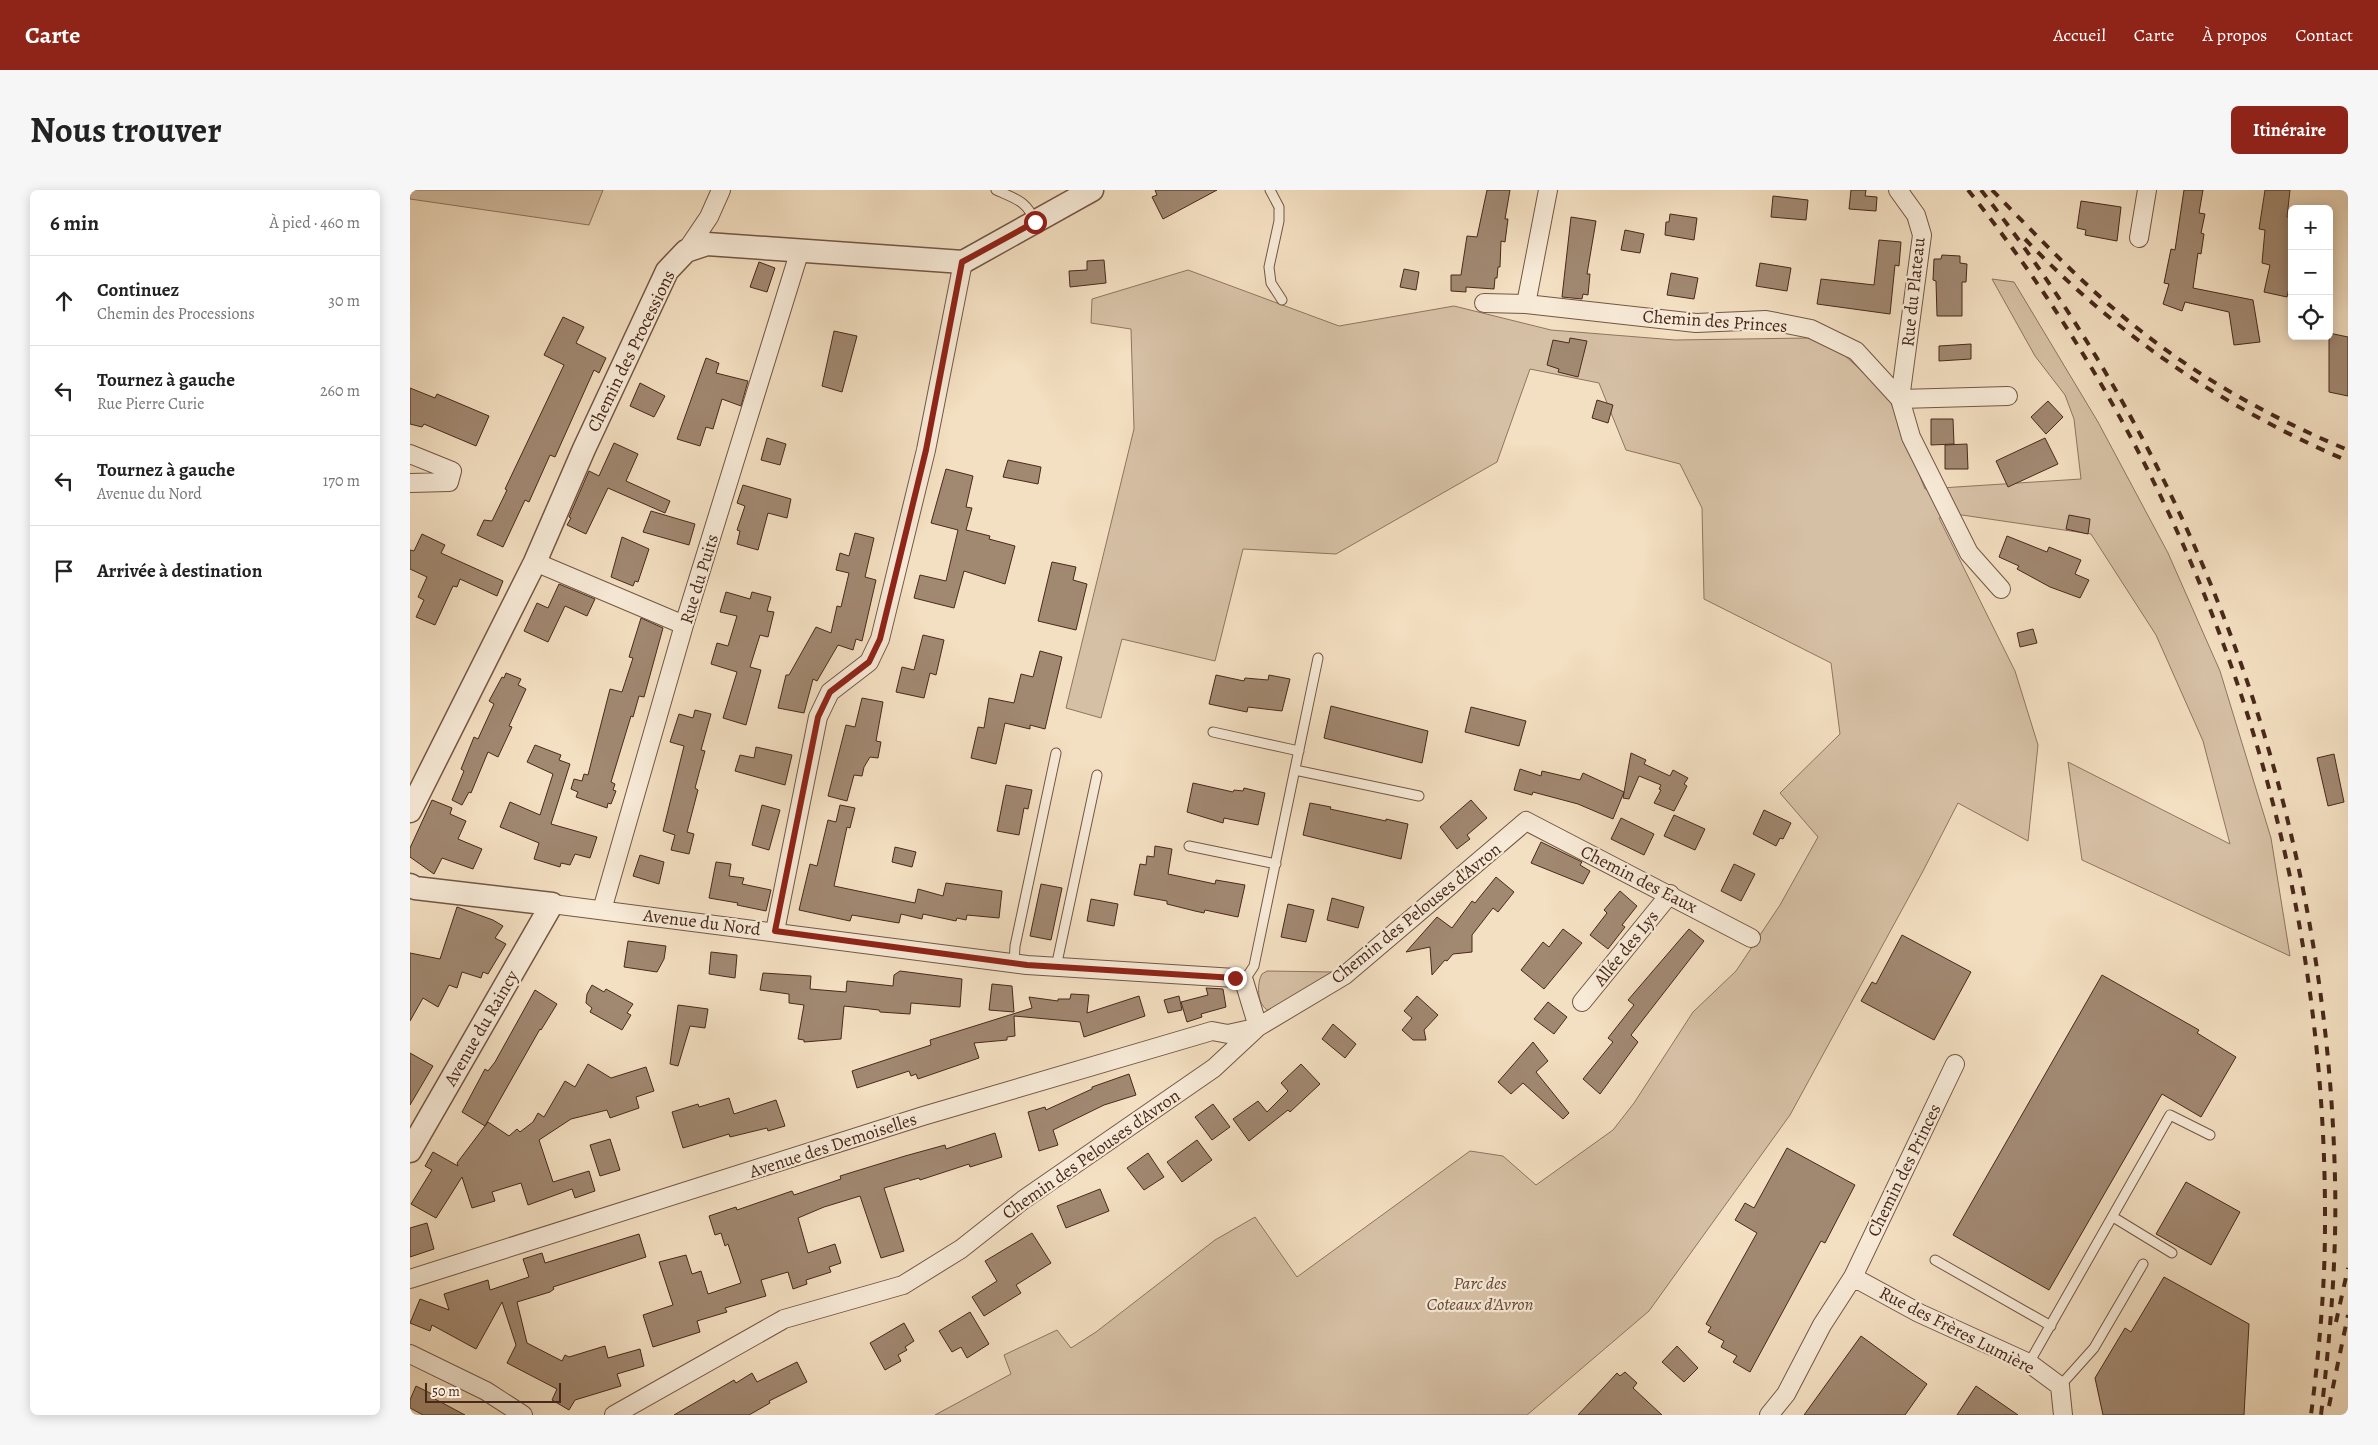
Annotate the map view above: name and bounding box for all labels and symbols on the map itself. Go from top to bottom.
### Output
route start [1024,211,1047,234]
street label: Rue du Plateau [1895,236,1931,348]
street label: Chemin des Processions [581,266,681,436]
street label: Chemin des Princes [1642,304,1788,338]
street label: Rue du Puits [674,531,724,627]
street label: Chemin des Pelouses d'Avron [1326,837,1506,989]
street label: Chemin des Eaux [1577,839,1702,919]
street label: Avenue du Nord [641,903,762,941]
street label: Allée des Lys [1587,905,1664,992]
street label: Avenue du Raincy [438,965,524,1091]
route end [1224,967,1247,990]
street label: Chemin des Pelouses d'Avron [997,1083,1185,1225]
street label: Chemin des Princes [1861,1099,1947,1241]
street label: Avenue des Demoiselles [745,1107,920,1184]
park label: Parc des Coteaux d'Avron [1427,1271,1533,1316]
street label: Rue des Frères Lumière [1875,1280,2039,1380]
scale bar [425,1380,561,1403]

